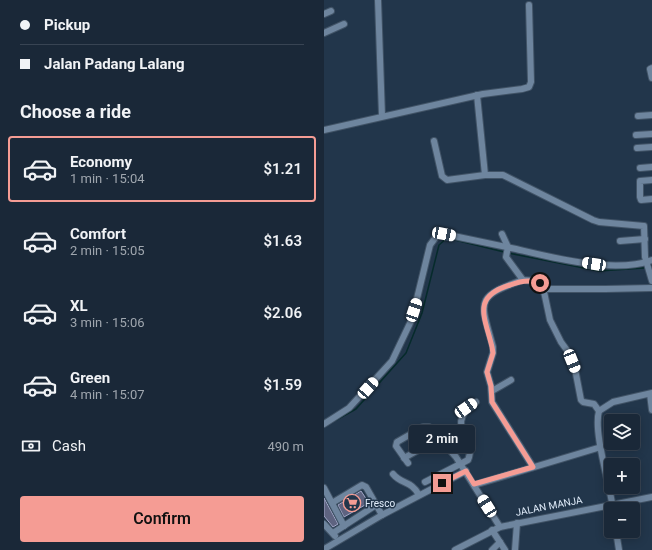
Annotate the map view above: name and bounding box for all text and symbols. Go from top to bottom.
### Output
text: Pickup [44,16,90,34]
text: Jalan Padang Lalang [44,55,184,73]
text: Choose a ride [20,101,131,122]
icon: car [22,151,58,187]
text: Economy [70,153,132,171]
text: $1.21 [263,160,302,178]
text: 1 min · 15:04 [70,171,145,186]
icon: car [22,223,58,259]
text: Comfort [70,225,126,243]
car [431,226,457,242]
text: $1.63 [263,232,302,250]
text: 2 min · 15:05 [70,243,145,258]
car [581,256,607,272]
route start [531,274,549,292]
icon: car [22,295,58,331]
text: XL [70,297,88,315]
car [405,297,423,323]
text: $2.06 [263,304,302,322]
text: 3 min · 15:06 [70,315,145,330]
car [562,348,582,374]
icon: car [22,367,58,403]
text: Green [70,369,110,387]
car [356,375,380,401]
text: $1.59 [263,376,302,394]
text: 4 min · 15:07 [70,387,145,402]
car [453,396,479,420]
map controls [604,414,640,538]
button: layers [604,414,640,450]
callout: 2 min [409,425,475,453]
text: 2 min [426,431,458,446]
icon: cash [20,435,42,457]
text: Cash [52,437,86,455]
text: 490 m [267,439,304,454]
button: + [604,458,640,494]
route end [433,474,451,492]
supermarket icon: Fresco [342,493,362,513]
car [476,493,498,519]
street label: JALAN MANJA [515,494,584,518]
button: Confirm [20,496,304,542]
place label: Fresco [365,498,395,509]
button: − [604,502,640,538]

